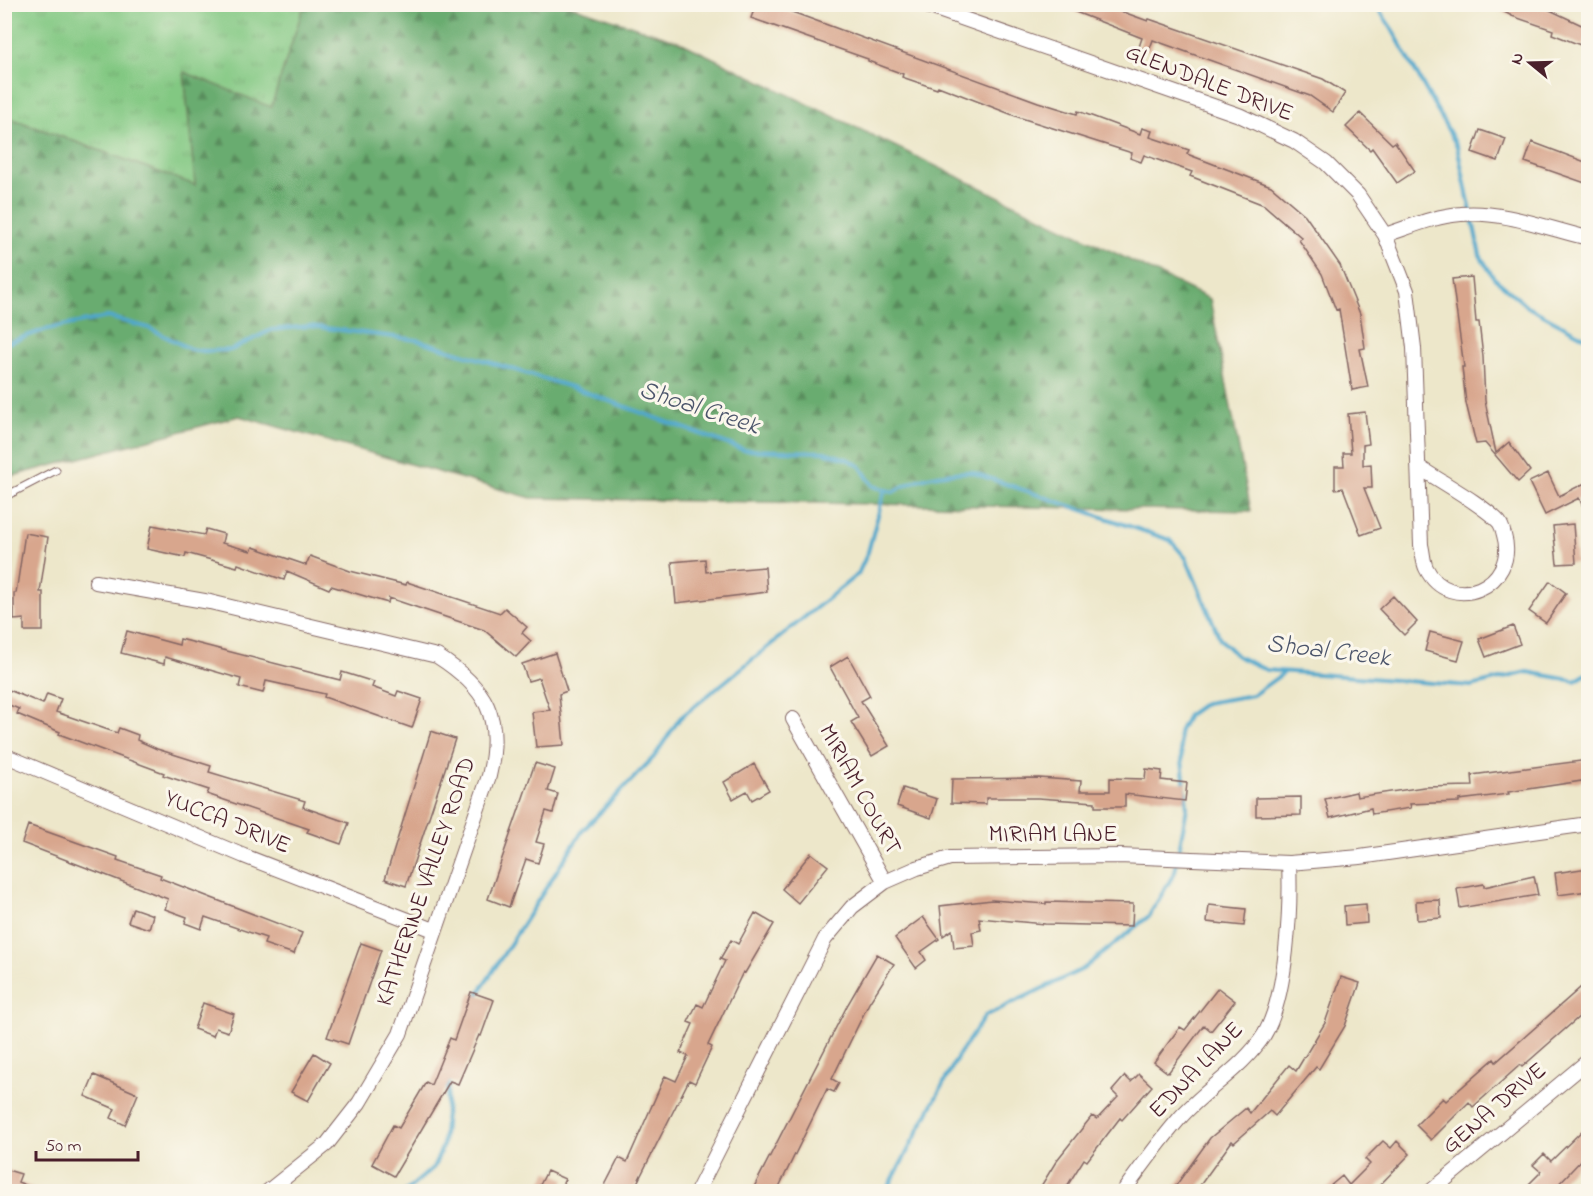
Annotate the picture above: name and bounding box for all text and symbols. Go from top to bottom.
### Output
north arrow [1500,33,1560,93]
street label: GLENDALE DRIVE [1120,36,1298,132]
text: N [1505,50,1531,68]
water label: Shoal Creek [634,372,766,447]
water label: Shoal Creek [1264,626,1394,679]
street label: MIRIAM COURT [809,718,910,862]
street label: KATHERINE VALLEY ROAD [368,753,486,1011]
street label: YUCCA DRIVE [159,782,295,864]
street label: MIRIAM LANE [989,818,1117,853]
street label: EDNA LANE [1141,1014,1253,1128]
street label: GENA DRIVE [1435,1055,1555,1163]
scale bar [36,1124,138,1162]
text: 50 m [45,1134,82,1160]

